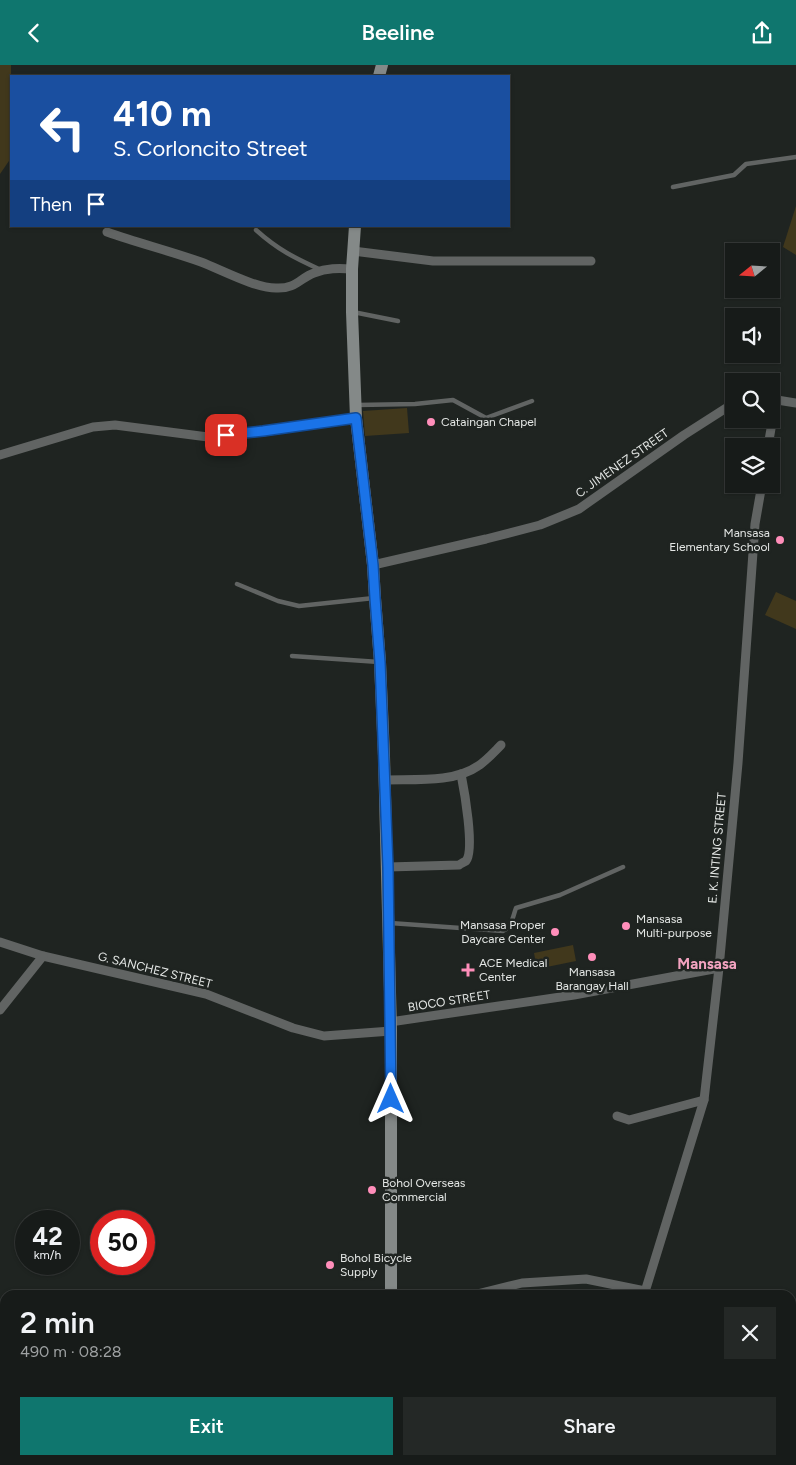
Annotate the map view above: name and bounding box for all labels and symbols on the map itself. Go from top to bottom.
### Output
north arrow [725,243,780,297]
pin [205,414,247,456]
place label: Cataingan Chapel [441,415,536,429]
marker: Cataingan Chapel [425,416,437,428]
street label: C. JIMENEZ STREET [573,425,671,500]
place label: Mansasa Elementary School [669,526,770,554]
marker: Mansasa Elementary School [774,534,786,546]
street label: E. K. INTING STREET [705,792,729,904]
place label: Mansasa Multi-purpose [636,912,712,940]
place label: Mansasa Proper Daycare Center [460,918,545,946]
marker: Mansasa Multi-purpose [620,920,632,932]
marker: Mansasa Proper Daycare Center [549,926,561,938]
street label: G. SANCHEZ STREET [96,949,214,991]
marker: Mansasa Barangay Hall [586,951,598,963]
district label: Mansasa [677,955,737,973]
place label: ACE Medical Center [479,956,547,984]
marker: ACE Medical Center [461,963,475,977]
place label: Mansasa Barangay Hall [555,965,629,993]
street label: BIOCO STREET [407,988,492,1014]
position arrow [364,1072,416,1124]
place label: Bohol Overseas Commercial [382,1176,466,1204]
marker: Bohol Overseas Commercial [366,1184,378,1196]
speed limit sign: 50 [90,1210,155,1275]
place label: Bohol Bicycle Supply [340,1251,412,1279]
marker: Bohol Bicycle Supply [324,1259,336,1271]

